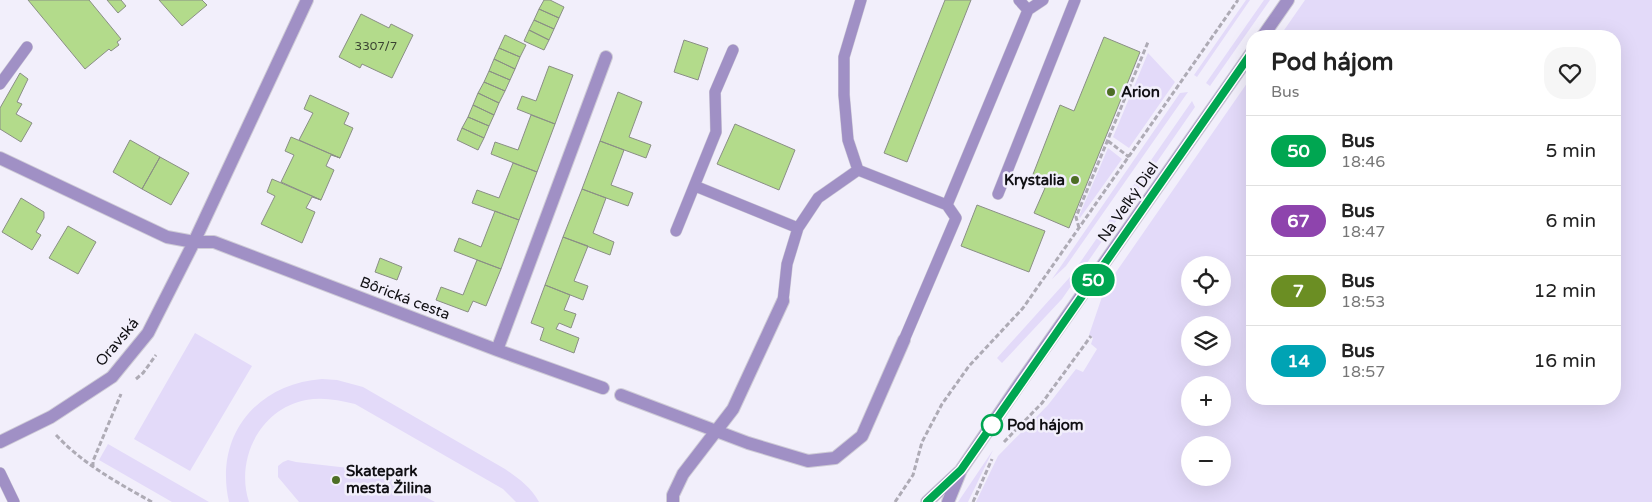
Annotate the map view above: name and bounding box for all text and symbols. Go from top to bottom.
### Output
house number: 3307/7 [355,39,397,53]
button: heart [1544,47,1596,99]
text: Pod hájom [1271,48,1394,77]
text: Bus [1271,82,1299,102]
place label: Arion [1121,83,1160,101]
marker: Arion [1105,86,1117,98]
text: Bus [1341,130,1375,152]
text: 50 [1287,140,1310,162]
text: 5 min [1545,140,1596,162]
text: 18:46 [1341,152,1385,172]
street label: Na Veľký Diel [1094,159,1162,245]
place label: Krystalia [1004,171,1065,190]
marker: Krystalia [1069,174,1081,186]
text: Bus [1341,200,1375,222]
text: 67 [1287,210,1310,232]
text: 6 min [1545,210,1596,232]
text: 18:47 [1341,222,1385,242]
map controls [1181,256,1231,486]
button: locate [1181,256,1231,306]
line badge: 50 [1070,264,1116,296]
text: 50 [1082,269,1104,291]
text: Bus [1341,270,1375,292]
street label: Bôrická cesta [357,273,453,323]
text: 7 [1293,280,1304,302]
text: 12 min [1533,280,1596,302]
text: 18:53 [1341,292,1385,312]
street label: Oravská [92,314,142,370]
button: layers [1181,316,1231,366]
text: Bus [1341,340,1375,362]
text: 14 [1287,350,1310,372]
text: 16 min [1533,350,1596,372]
text: 18:57 [1341,362,1385,382]
button: + [1181,376,1231,426]
marker: Pod hájom [981,414,1003,436]
place label: Pod hájom [1007,416,1084,435]
button: − [1181,436,1231,486]
place label: Skatepark mesta Žilina [346,462,432,497]
marker: Skatepark mesta Žilina [330,474,342,486]

